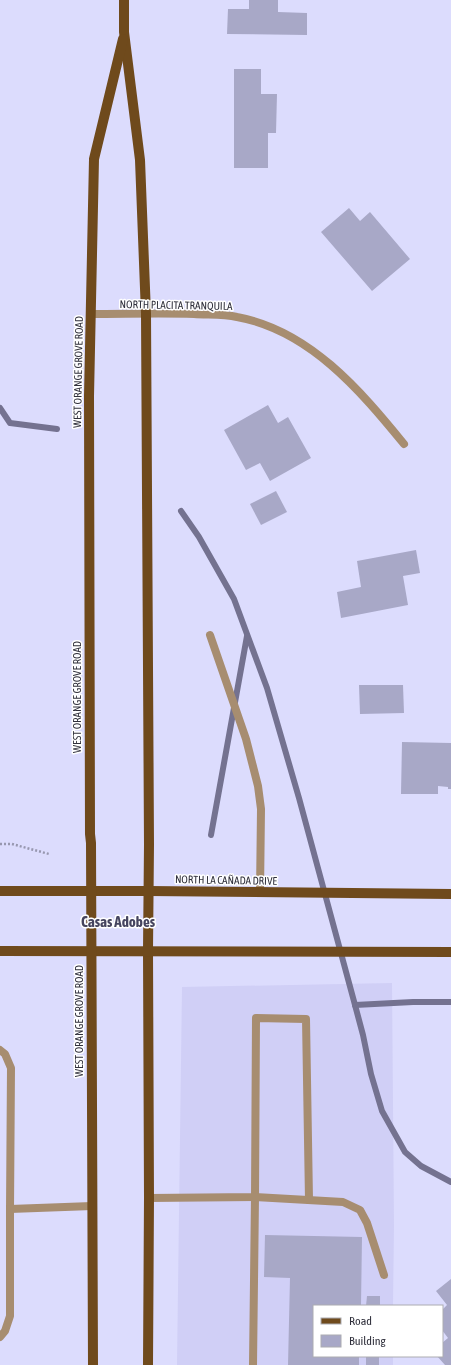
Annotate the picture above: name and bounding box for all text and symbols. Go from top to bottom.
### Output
street label: NORTH PLACITA TRANQUILA [120,298,233,312]
street label: WEST ORANGE GROVE ROAD [71,316,85,428]
street label: WEST ORANGE GROVE ROAD [71,641,83,753]
street label: NORTH LA CAÑADA DRIVE [175,873,277,887]
district label: Casas Adobes [81,913,156,930]
street label: WEST ORANGE GROVE ROAD [73,965,85,1077]
legend [313,1305,443,1357]
text: Road [349,1314,372,1328]
text: Building [349,1334,387,1348]

